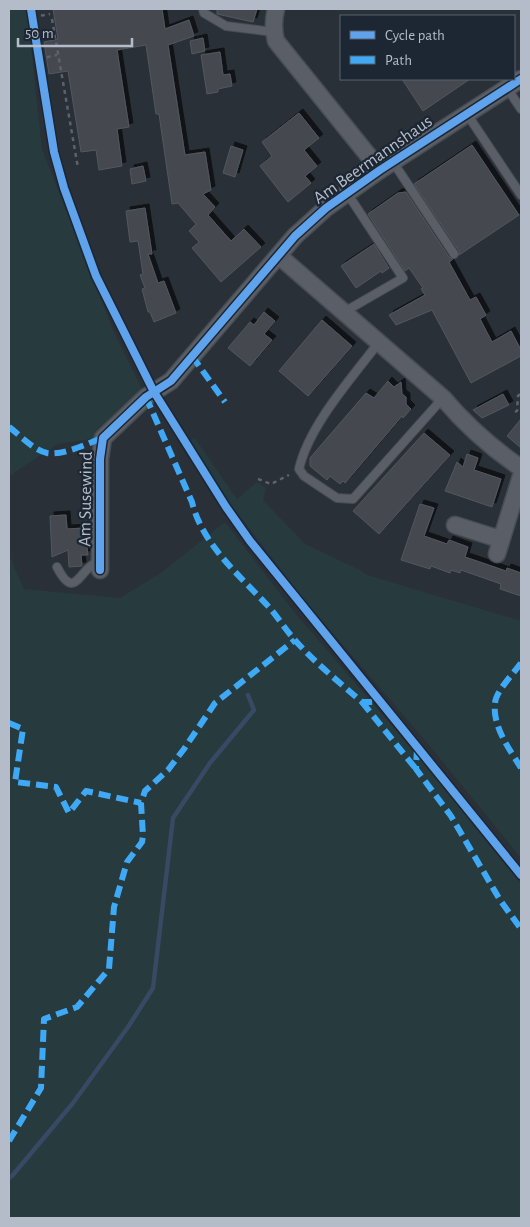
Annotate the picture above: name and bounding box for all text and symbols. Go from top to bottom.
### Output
scale bar [18,15,131,47]
legend [340,15,515,80]
text: 50 m [25,26,54,41]
text: Cycle path [385,28,445,43]
text: Path [385,53,412,68]
street label: Am Beermannshaus [310,112,436,208]
street label: Am Susewind [76,451,96,547]

